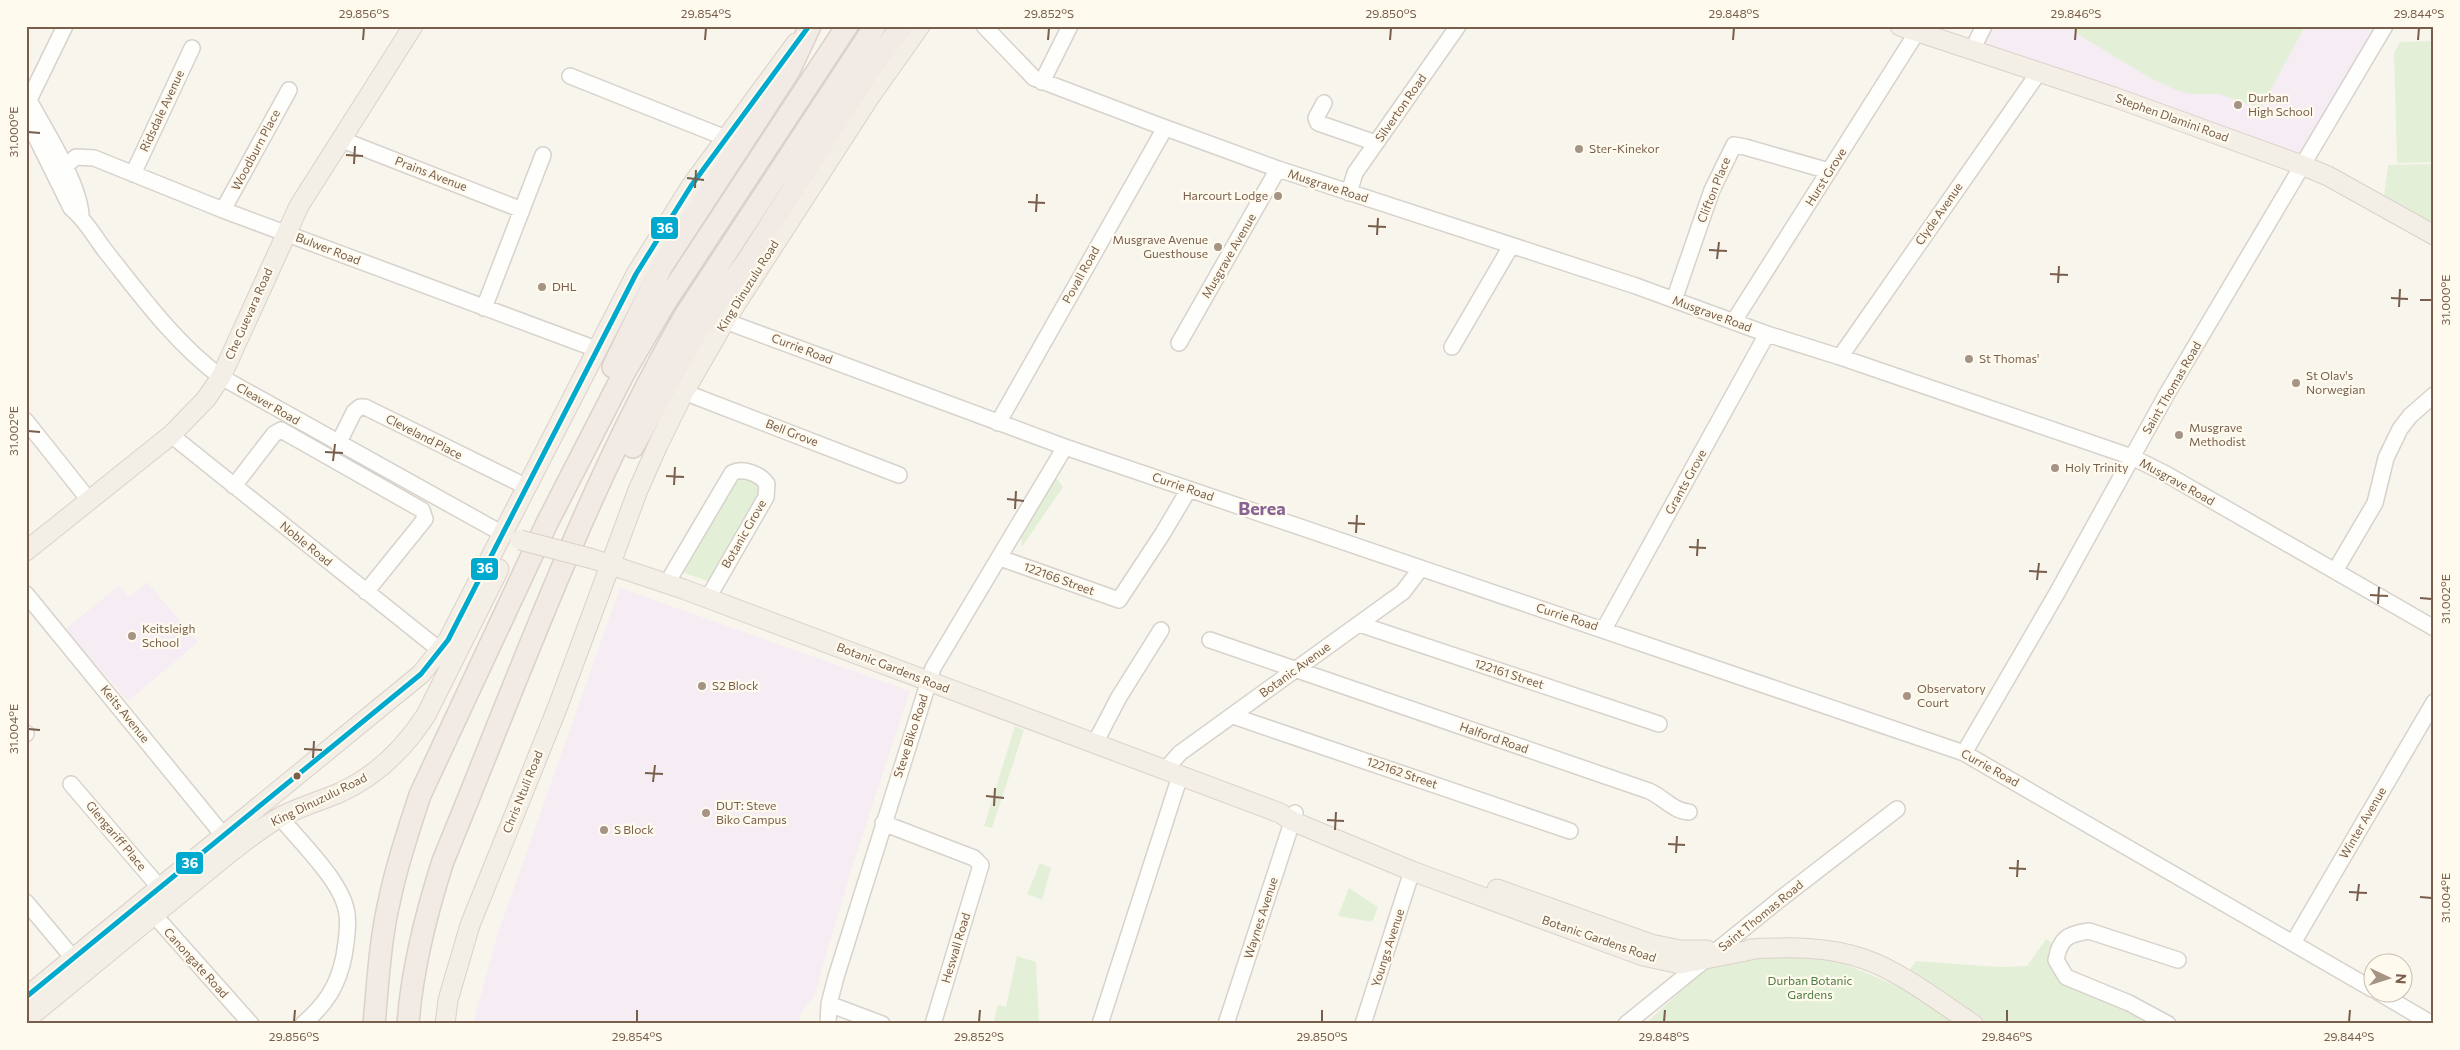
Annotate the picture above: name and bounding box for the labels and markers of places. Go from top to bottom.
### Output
place label: Durban High School [2248,90,2313,118]
marker: Durban High School [2232,99,2244,111]
place label: Ster-Kinekor [1589,141,1660,155]
marker: Ster-Kinekor [1573,143,1585,155]
place label: Harcourt Lodge [1183,188,1268,202]
marker: Harcourt Lodge [1272,190,1284,202]
place label: Musgrave Avenue Guesthouse [1112,232,1208,260]
marker: Musgrave Avenue Guesthouse [1212,241,1224,253]
place label: DHL [552,279,577,293]
marker: DHL [536,281,548,293]
place label: St Thomas' [1979,351,2040,365]
marker: St Thomas' [1963,353,1975,365]
place label: St Olav's Norwegian [2306,368,2365,396]
marker: St Olav's Norwegian [2290,377,2302,389]
place label: Musgrave Methodist [2189,420,2246,448]
marker: Musgrave Methodist [2173,429,2185,441]
place label: Holy Trinity [2065,460,2128,474]
marker: Holy Trinity [2049,462,2061,474]
place label: Keitsleigh School [142,621,195,649]
marker: Keitsleigh School [126,630,138,642]
place label: S2 Block [712,678,759,692]
marker: S2 Block [696,680,708,692]
place label: Observatory Court [1917,681,1986,709]
marker: Observatory Court [1901,690,1913,702]
unlabelled marker [292,771,302,781]
place label: DUT: Steve Biko Campus [716,798,787,826]
marker: DUT: Steve Biko Campus [700,807,712,819]
place label: S Block [614,822,654,836]
marker: S Block [598,824,610,836]

